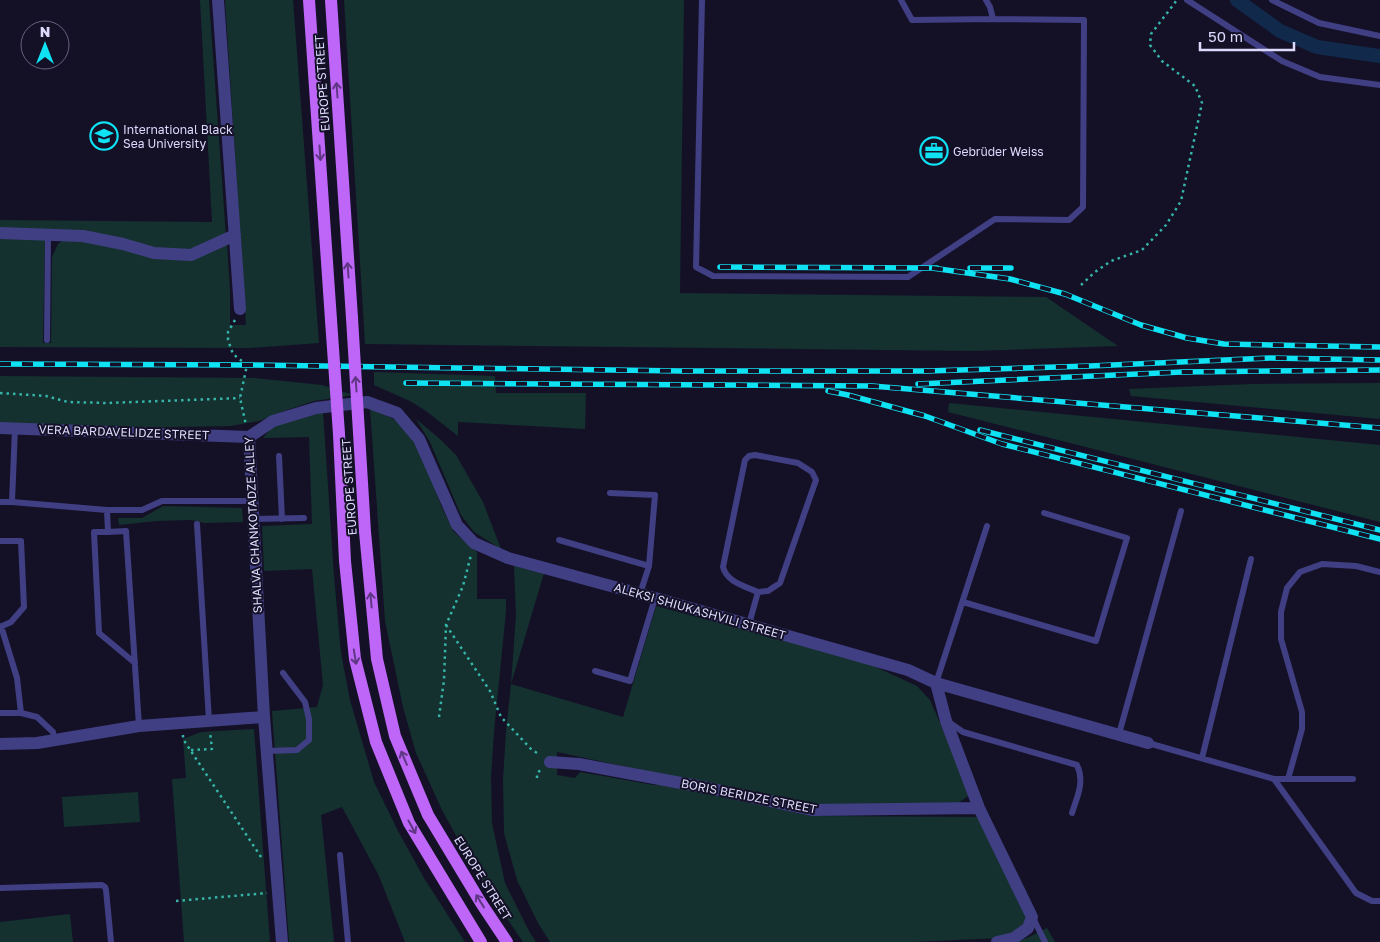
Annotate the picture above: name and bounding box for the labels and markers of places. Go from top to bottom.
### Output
school or university icon: International Black Sea University [89,121,119,151]
place label: International Black Sea University [123,122,233,151]
office icon: Gebrüder Weiss [919,136,949,166]
place label: Gebrüder Weiss [953,144,1044,159]

